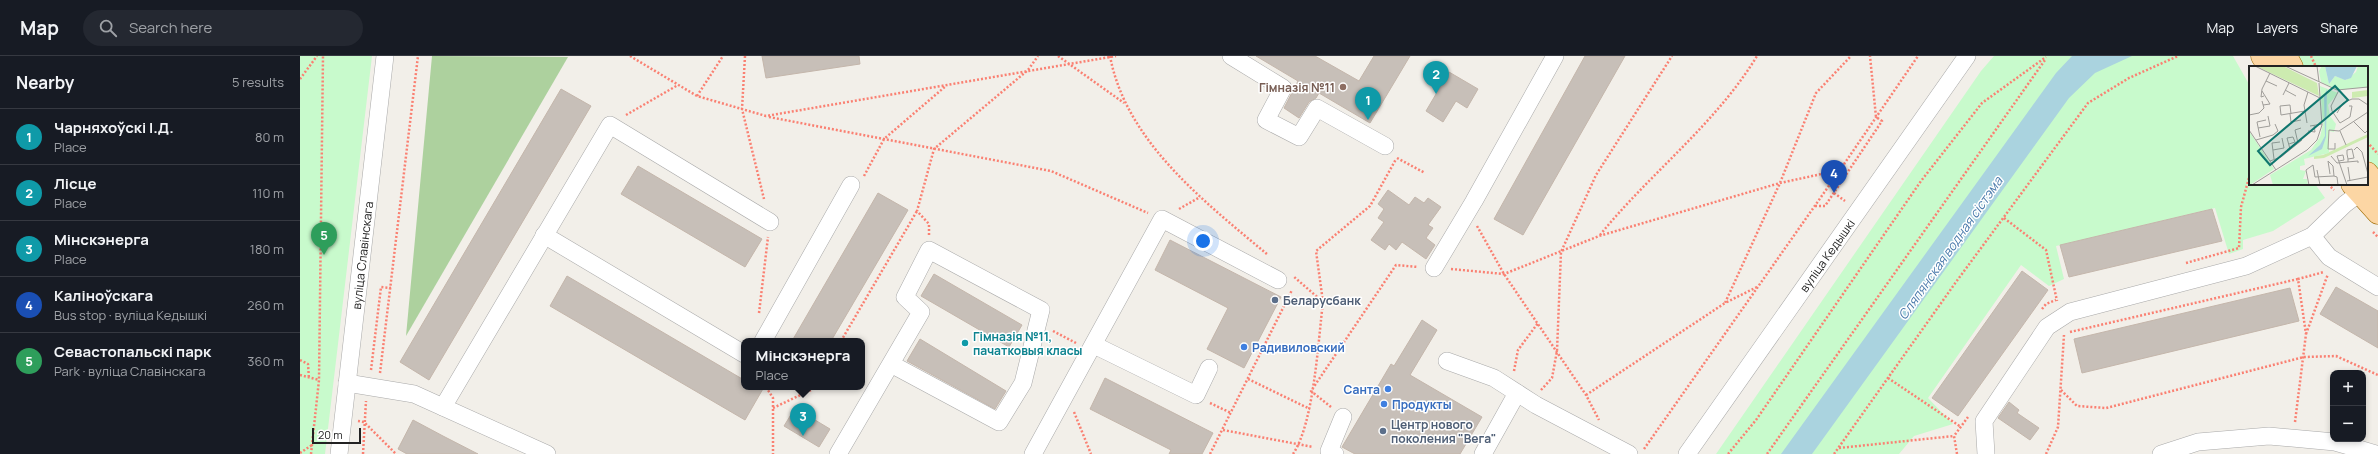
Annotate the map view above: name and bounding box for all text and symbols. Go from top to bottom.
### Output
search box [83,10,363,46]
text: Map [20,15,59,41]
icon: search [97,17,119,39]
text: Search here [129,17,212,38]
text: Map [2206,18,2234,37]
text: Layers [2256,18,2298,37]
text: Share [2320,18,2358,37]
pin: 2 [1423,61,1449,94]
inset map [2249,66,2368,185]
text: Nearby [16,71,74,94]
text: 5 results [232,73,284,91]
place label: Гімназія №11 [1259,79,1335,96]
marker: Гімназія №11 [1338,82,1348,92]
pin: 1 [1355,87,1381,120]
text: Чарняхоўскі І.Д. [54,117,174,138]
text: 1 [26,128,32,146]
text: 80 m [255,128,284,146]
text: Place [54,138,87,156]
pin: 4 [1821,160,1847,193]
water label: Сляпянская водная сістэма [1894,172,2007,323]
text: Лісце [54,173,97,194]
text: 2 [25,184,33,202]
text: 110 m [252,184,284,202]
text: Place [54,194,87,212]
street label: вуліца Славінскага [347,200,377,310]
street label: вуліца Кедышкі [1795,215,1858,295]
pin: 5 [311,222,337,255]
text: Мінскэнерга [54,229,149,250]
your location [1193,231,1213,251]
text: 3 [25,240,33,258]
text: 180 m [250,240,284,258]
text: Place [54,250,87,268]
text: Каліноўскага [54,285,153,306]
place label: Беларусбанк [1283,292,1361,309]
marker: Беларусбанк [1270,295,1280,305]
text: 4 [25,296,33,314]
text: 260 m [247,296,284,314]
text: Bus stop · вуліца Кедышкі [54,306,207,324]
place label: Гімназія №11, пачатковыя класы [973,328,1083,359]
popup [741,338,865,390]
marker: Гімназія №11, пачатковыя класы [960,338,970,348]
place label: Радивиловский [1252,339,1345,356]
text: Севастопальскі парк [54,341,211,362]
marker: Радивиловский [1239,342,1249,352]
text: Мінскэнерга [756,345,850,366]
text: 5 [25,352,33,370]
text: 360 m [247,352,284,370]
text: Park · вуліца Славінскага [54,362,206,380]
text: Place [756,366,788,384]
map controls [2330,370,2366,442]
button: + [2330,370,2366,406]
place label: Санта [1344,381,1380,398]
marker: Санта [1383,384,1393,394]
place label: Продукты [1392,396,1452,413]
marker: Продукты [1379,399,1389,409]
pin: 3 [790,403,816,436]
button: − [2330,406,2366,442]
place label: Центр нового поколения "Вега" [1391,416,1496,447]
scale bar [312,426,361,445]
marker: Центр нового поколения "Вега" [1378,426,1388,436]
text: 20 m [318,427,343,442]

